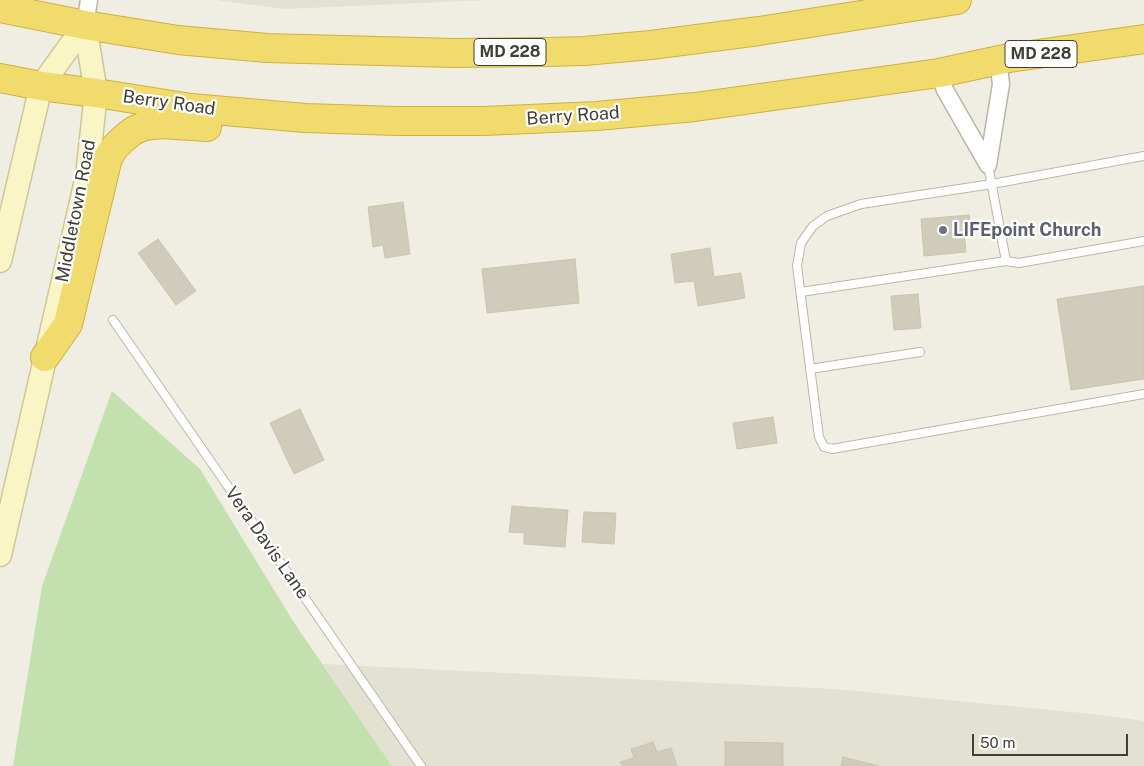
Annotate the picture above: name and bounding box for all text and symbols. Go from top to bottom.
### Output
road number: MD 228 [474,38,546,66]
road number: MD 228 [1005,41,1077,68]
street label: Berry Road [121,86,217,120]
street label: Berry Road [526,102,620,130]
street label: Middletown Road [52,138,100,284]
place label: LIFEpoint Church [953,219,1102,241]
marker: LIFEpoint Church [937,224,949,236]
street label: Vera Davis Lane [220,483,314,603]
scale bar [974,724,1130,756]
text: 50 m [980,734,1015,751]

